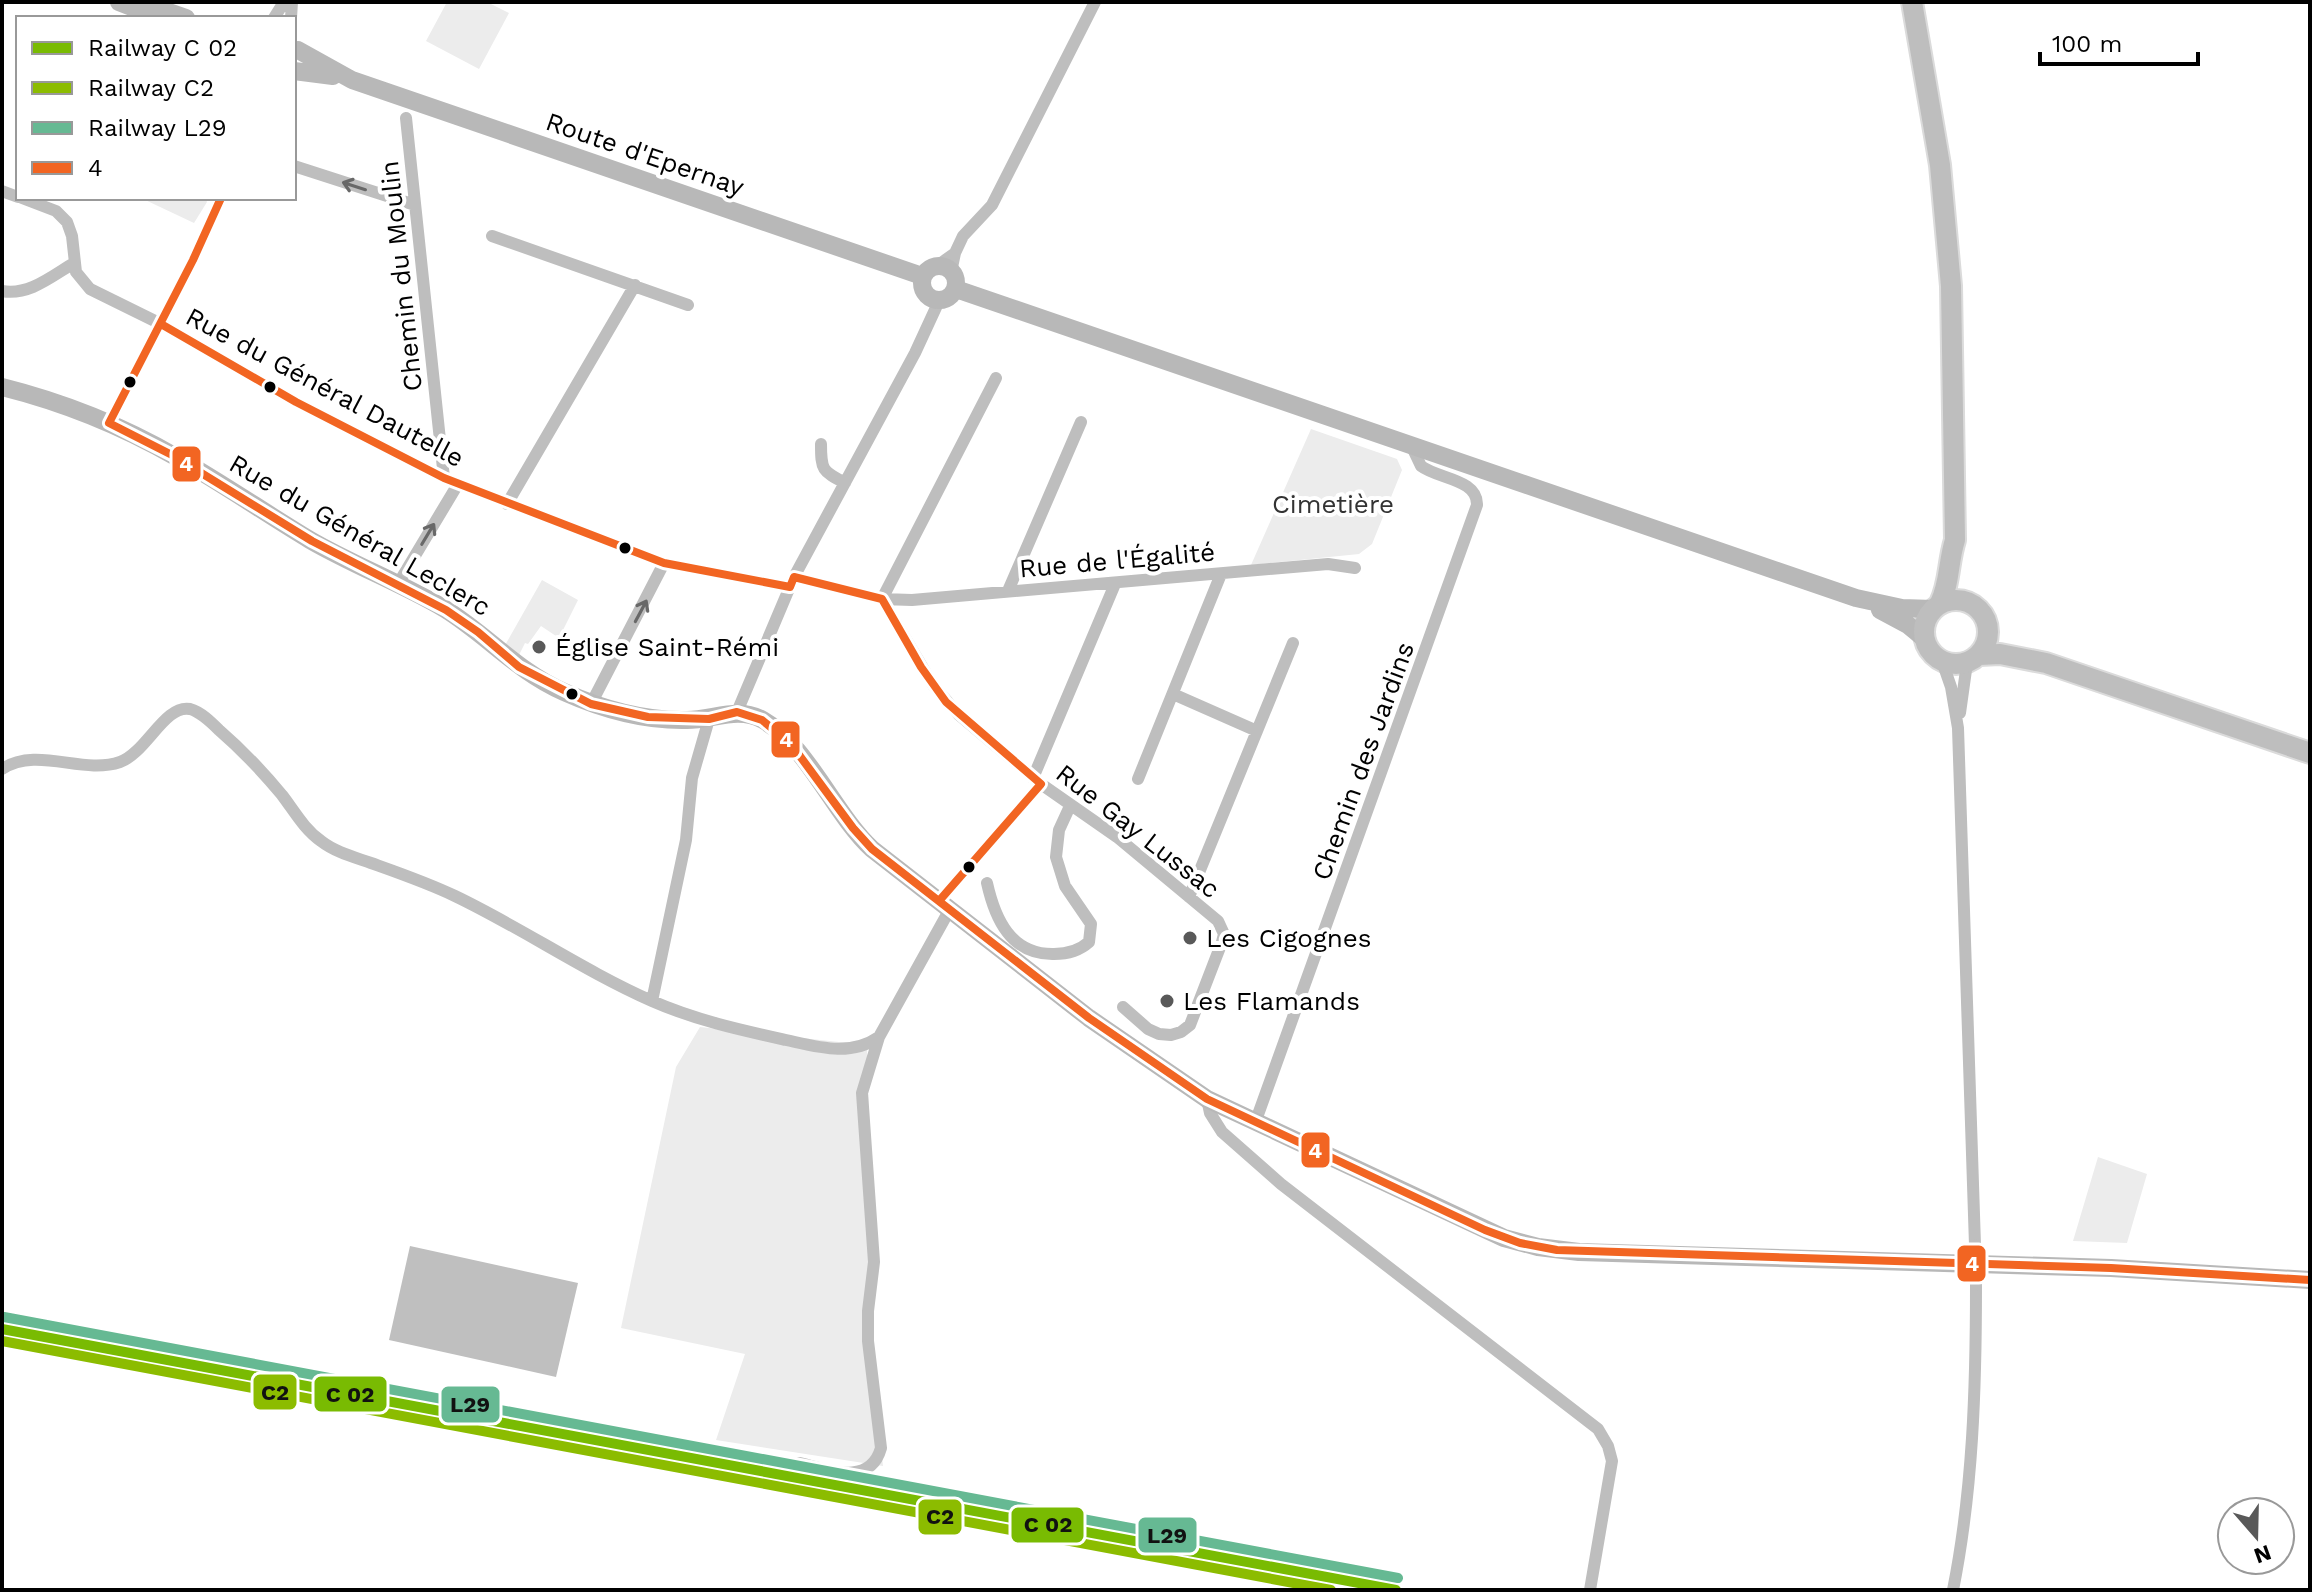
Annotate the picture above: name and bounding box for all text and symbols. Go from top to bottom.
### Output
legend [16,16,296,200]
scale bar [2040,16,2198,66]
text: 100 m [2052,30,2122,58]
text: Railway C 02 [88,34,237,62]
text: Railway C2 [88,74,214,102]
street label: Route d'Epernay [542,106,749,202]
text: Railway L29 [88,114,227,142]
text: 4 [88,154,103,182]
street label: Chemin du Moulin [374,159,428,393]
one-way arrow [342,178,368,193]
street label: Rue du Général Dautelle [181,301,469,473]
unlabelled marker [122,374,138,390]
unlabelled marker [262,379,278,395]
line badge: 4 [171,445,202,483]
street label: Rue du Général Leclerc [224,448,496,622]
text: 4 [179,451,193,476]
park label: Cimetière [1272,489,1394,519]
one-way arrow [420,523,436,546]
street label: Rue de l'Égalité [1018,536,1216,584]
unlabelled marker [617,540,633,556]
one-way arrow [633,599,649,623]
place label: Église Saint-Rémi [555,632,779,662]
marker: Église Saint-Rémi [530,638,548,656]
street label: Chemin des Jardins [1306,638,1420,884]
unlabelled marker [564,686,580,702]
line badge: 4 [770,720,801,759]
text: 4 [779,727,793,752]
street label: Rue Gay Lussac [1050,758,1226,904]
unlabelled marker [961,859,977,875]
place label: Les Cigognes [1206,923,1372,953]
marker: Les Cigognes [1181,929,1199,947]
place label: Les Flamands [1183,986,1360,1016]
marker: Les Flamands [1158,992,1176,1010]
line badge: 4 [1300,1131,1331,1169]
text: 4 [1308,1138,1322,1163]
line badge: 4 [1956,1244,1987,1283]
text: 4 [1965,1251,1979,1276]
line badge: C2 [252,1373,298,1411]
line badge: C 02 [313,1375,388,1413]
text: C2 [261,1380,289,1405]
text: C 02 [326,1382,374,1407]
line badge: L29 [440,1385,501,1424]
text: L29 [450,1392,490,1417]
north arrow [2216,1496,2296,1576]
line badge: C2 [917,1498,963,1536]
text: C2 [926,1504,954,1529]
line badge: C 02 [1010,1506,1085,1544]
text: C 02 [1024,1512,1072,1537]
line badge: L29 [1137,1516,1198,1554]
text: L29 [1147,1523,1187,1548]
text: N [2251,1540,2275,1569]

